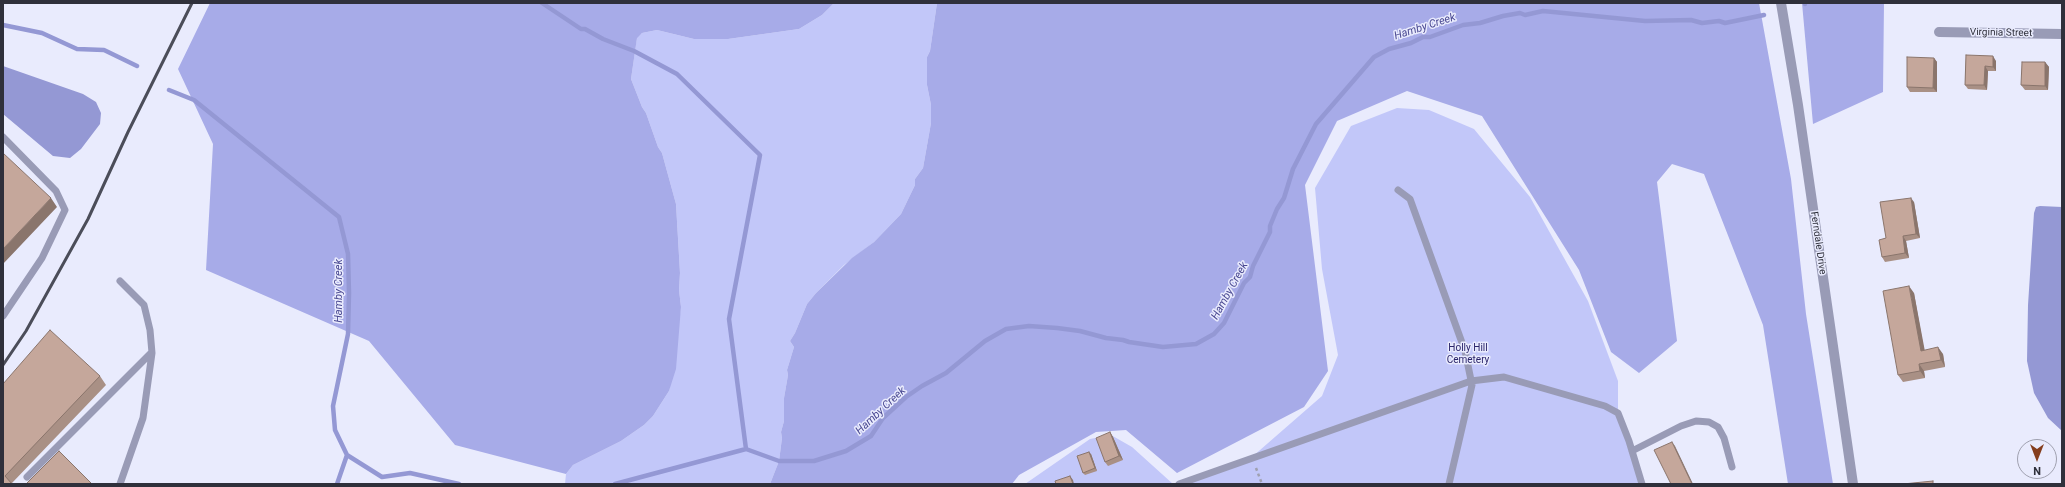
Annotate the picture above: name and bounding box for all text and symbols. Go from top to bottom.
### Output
water label: Hamby Creek [1393,11,1457,43]
street label: Virginia Street [1970,26,2032,40]
street label: Ferndale Drive [1808,211,1828,275]
water label: Hamby Creek [332,259,346,323]
water label: Hamby Creek [1209,260,1251,322]
park label: Holly Hill Cemetery [1447,342,1489,366]
water label: Hamby Creek [853,384,909,438]
north arrow [2017,439,2057,479]
text: N [2033,464,2041,477]

